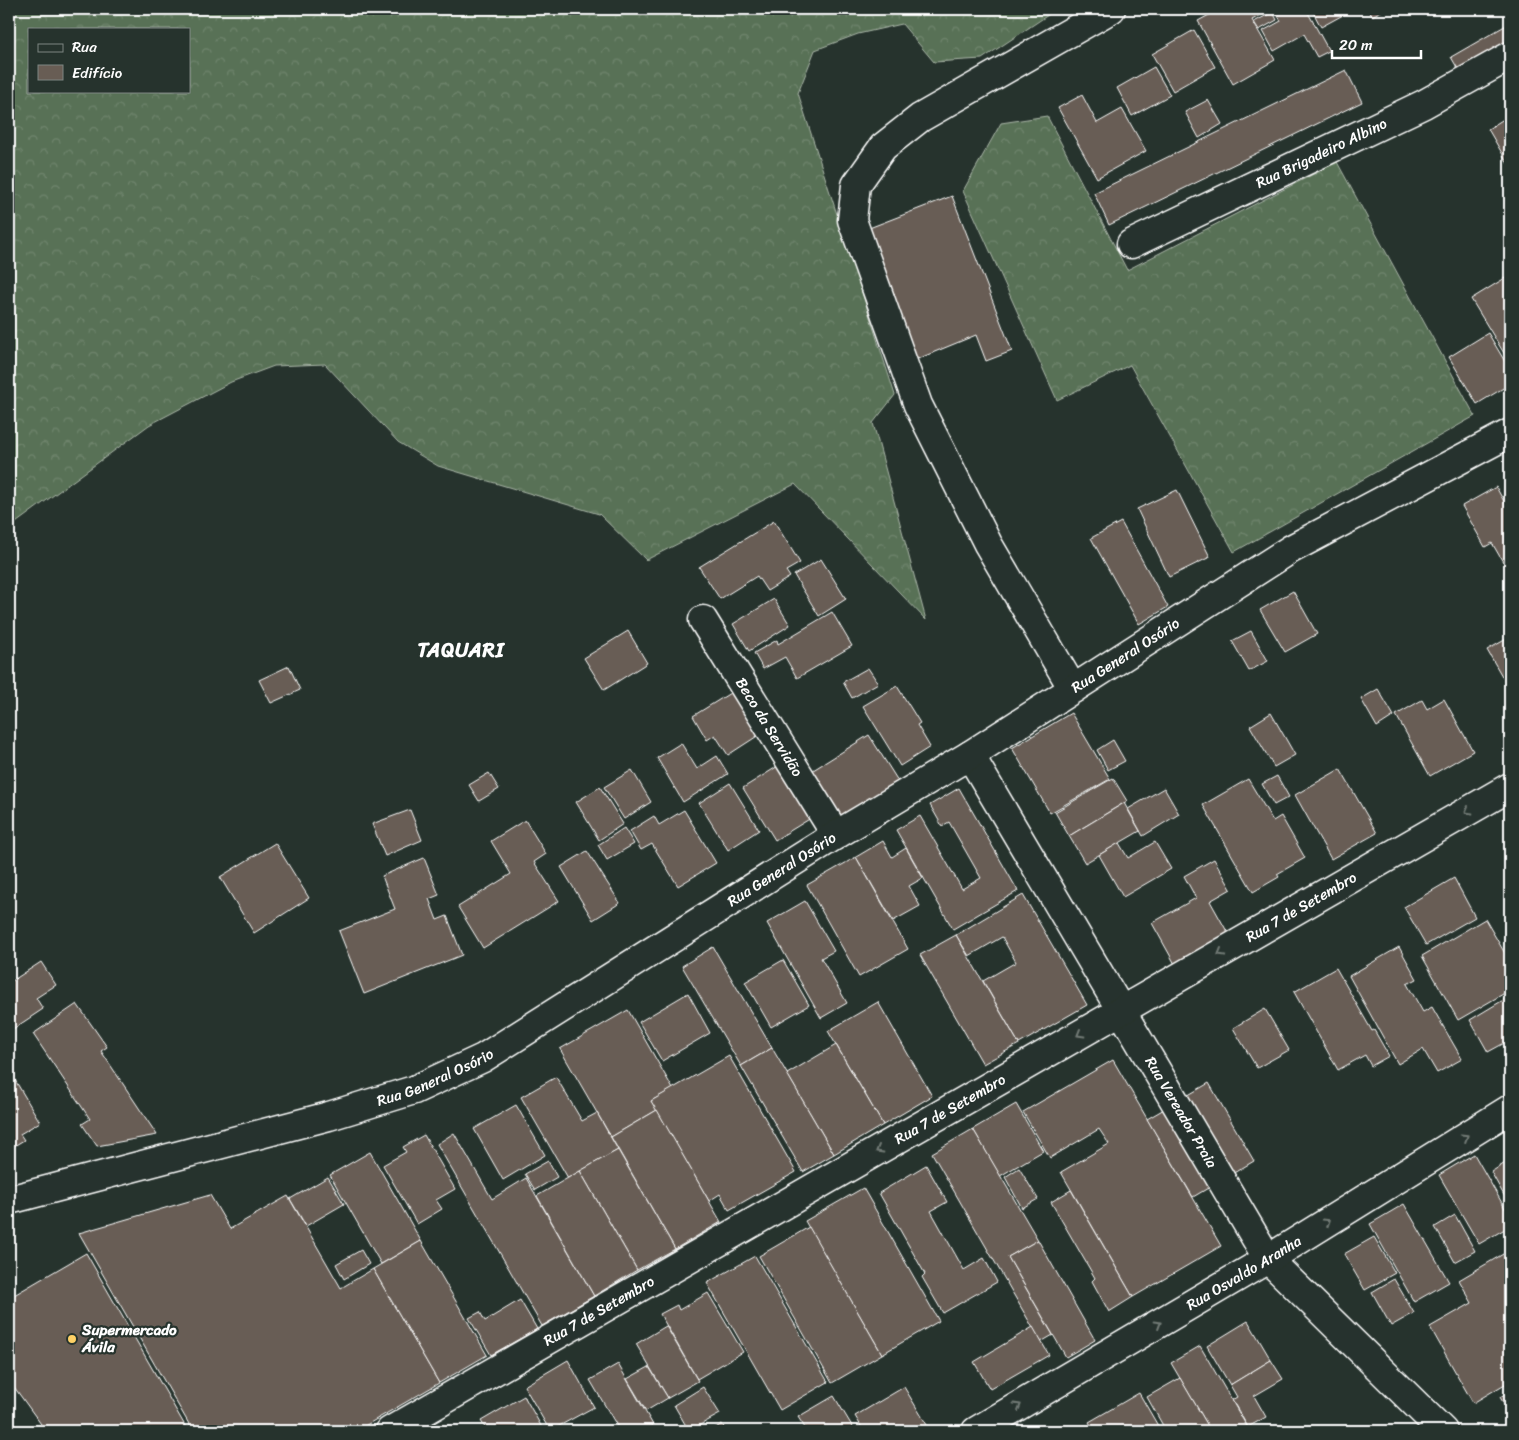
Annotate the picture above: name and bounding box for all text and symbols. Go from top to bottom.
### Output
legend [28,28,190,92]
scale bar [1332,28,1420,60]
text: 20 m [1339,32,1373,58]
text: Rua [72,34,97,60]
text: Edifício [72,60,123,86]
street label: Rua Brigadeiro Albino [1251,110,1392,196]
street label: Rua General Osório [1066,610,1185,700]
district label: TAQUARI [417,633,506,668]
street label: Beco da Servidão [729,672,810,782]
one-way arrow [1464,805,1473,815]
street label: Rua General Osório [722,825,842,914]
street label: Rua 7 de Setembro [1240,864,1362,950]
one-way arrow [1217,947,1226,957]
one-way arrow [1077,1028,1086,1038]
street label: Rua General Osório [374,1041,499,1114]
street label: Rua Vereador Praia [1138,1051,1225,1173]
street label: Rua 7 de Setembro [889,1066,1011,1151]
one-way arrow [1460,1133,1469,1143]
one-way arrow [875,1144,884,1154]
one-way arrow [1321,1219,1331,1228]
street label: Rua Osvaldo Aranha [1181,1228,1307,1317]
street label: Rua 7 de Setembro [538,1268,660,1353]
place label: Supermercado Ávila [81,1317,177,1360]
one-way arrow [1152,1320,1161,1330]
marker: Supermercado Ávila [66,1333,78,1345]
one-way arrow [1012,1403,1021,1413]

